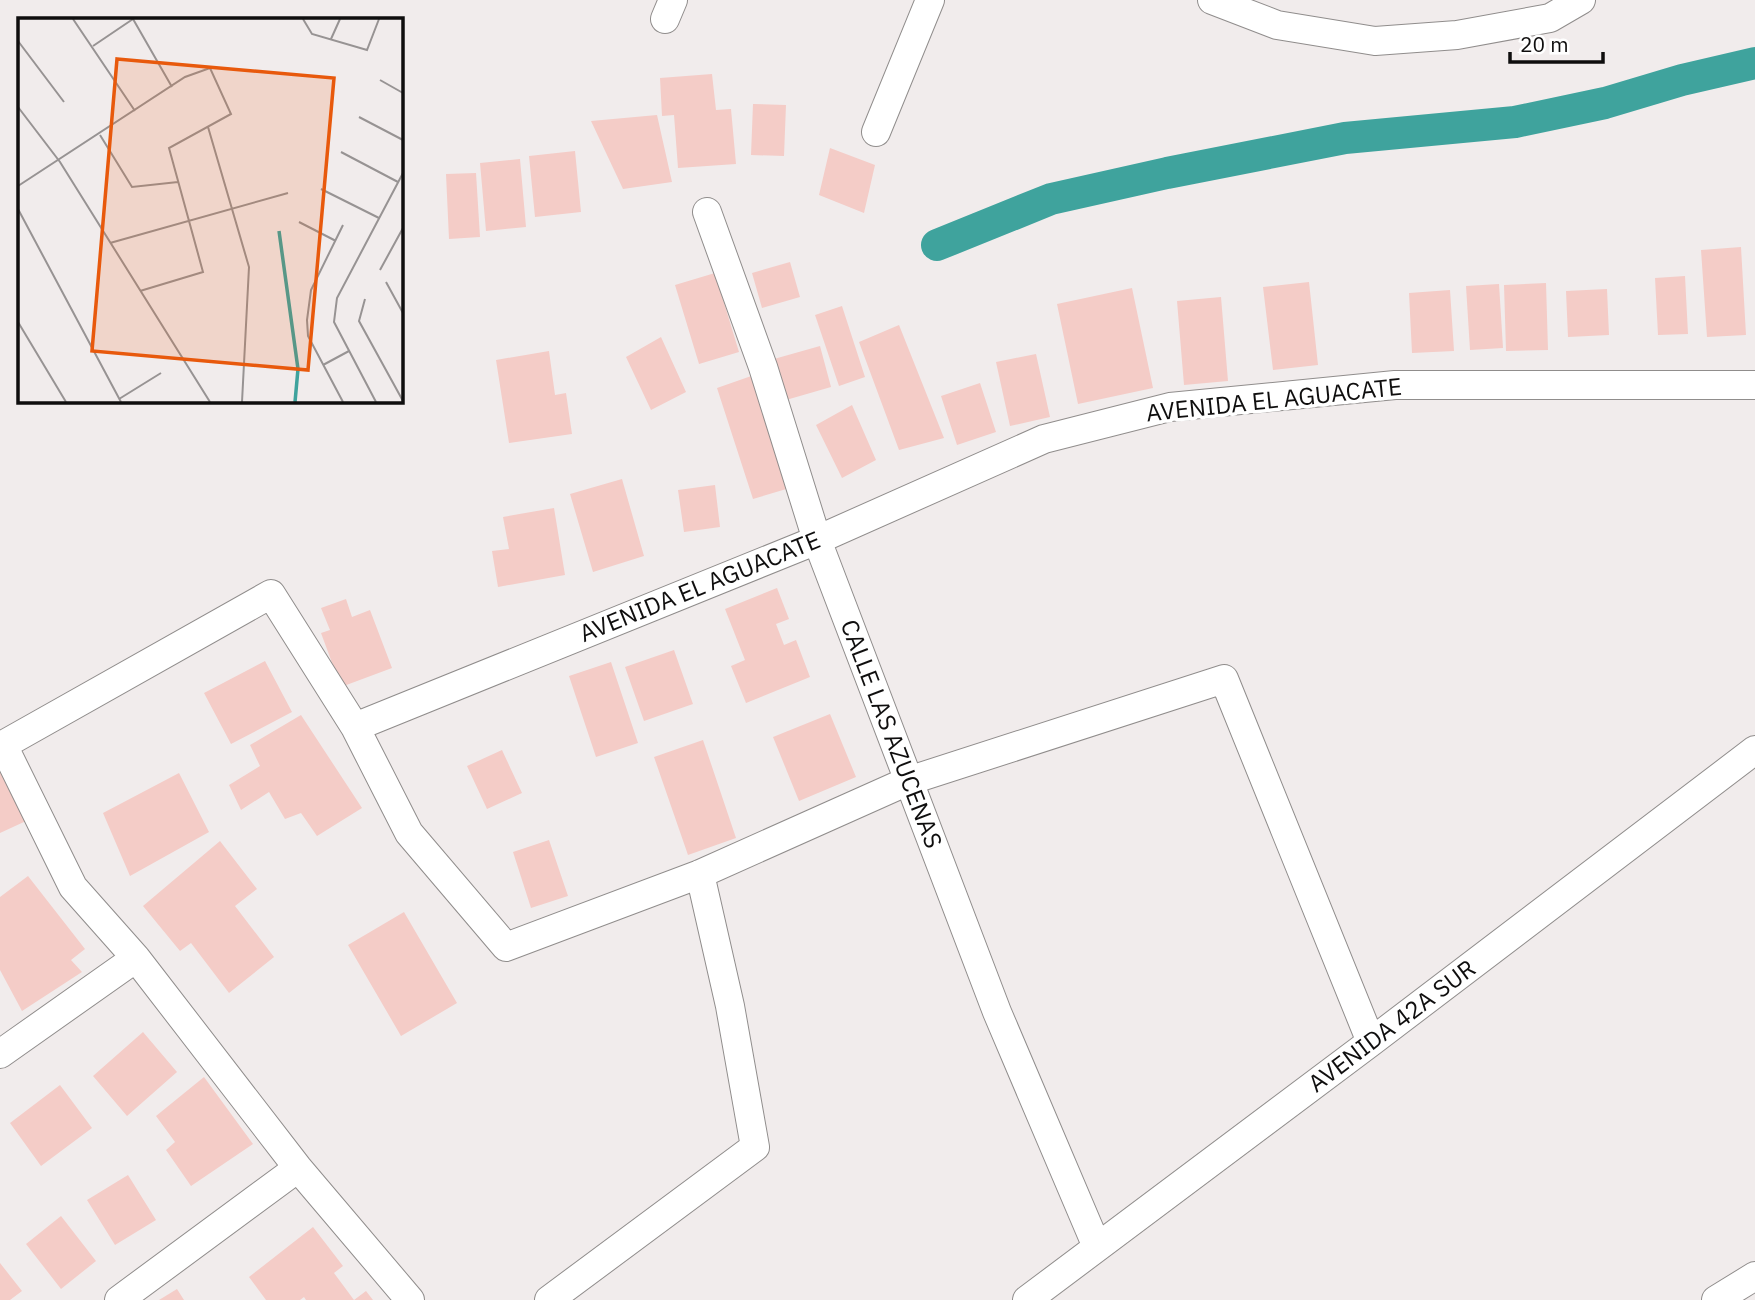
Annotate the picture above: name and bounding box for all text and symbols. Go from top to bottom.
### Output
inset map [18,18,402,402]
scale bar [1510,21,1603,65]
text: 20 m [1520,30,1569,58]
street label: AVENIDA EL AGUACATE [1144,370,1403,428]
street label: AVENIDA EL AGUACATE [574,523,825,649]
street label: CALLE LAS AZUCENAS [834,615,950,852]
street label: AVENIDA 42A SUR [1301,952,1482,1099]

